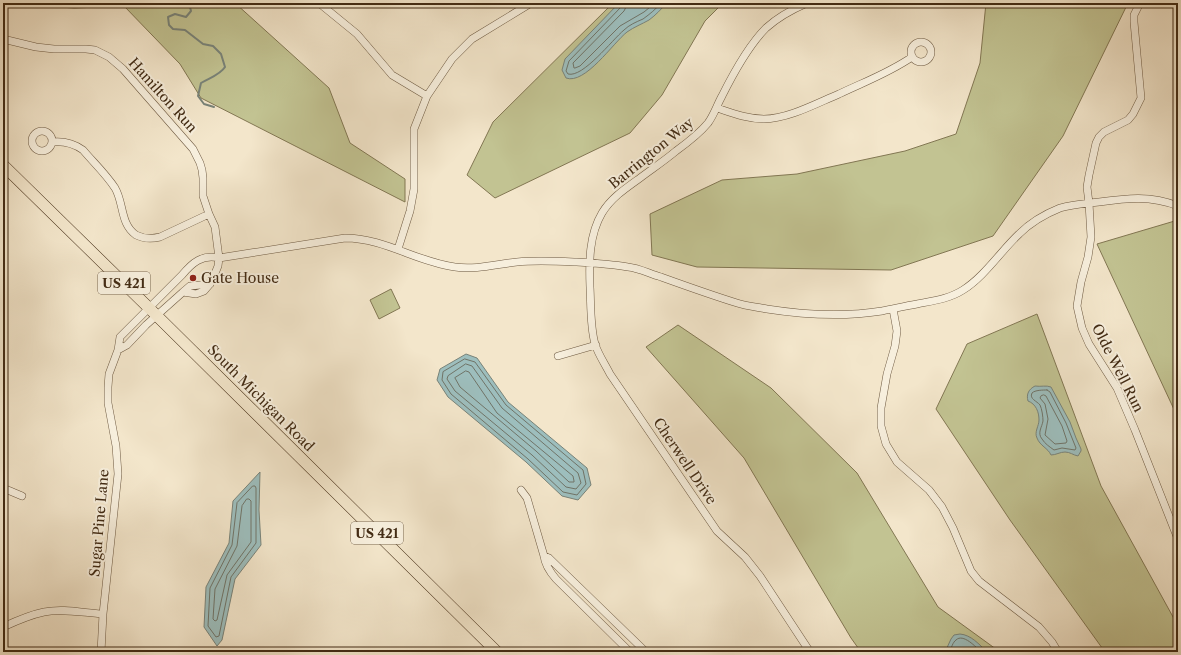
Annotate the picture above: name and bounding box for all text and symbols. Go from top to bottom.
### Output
street label: Hamilton Run [125,54,201,136]
street label: Barrington Way [605,113,697,193]
place label: Gate House [201,269,279,287]
road number: US 421 [98,272,150,294]
marker: Gate House [188,273,198,283]
street label: Olde Well Run [1088,321,1148,415]
street label: South Michigan Road [204,341,318,455]
street label: Cherwell Drive [649,414,721,508]
street label: Sugar Pine Lane [85,468,113,578]
road number: US 421 [351,522,403,544]

